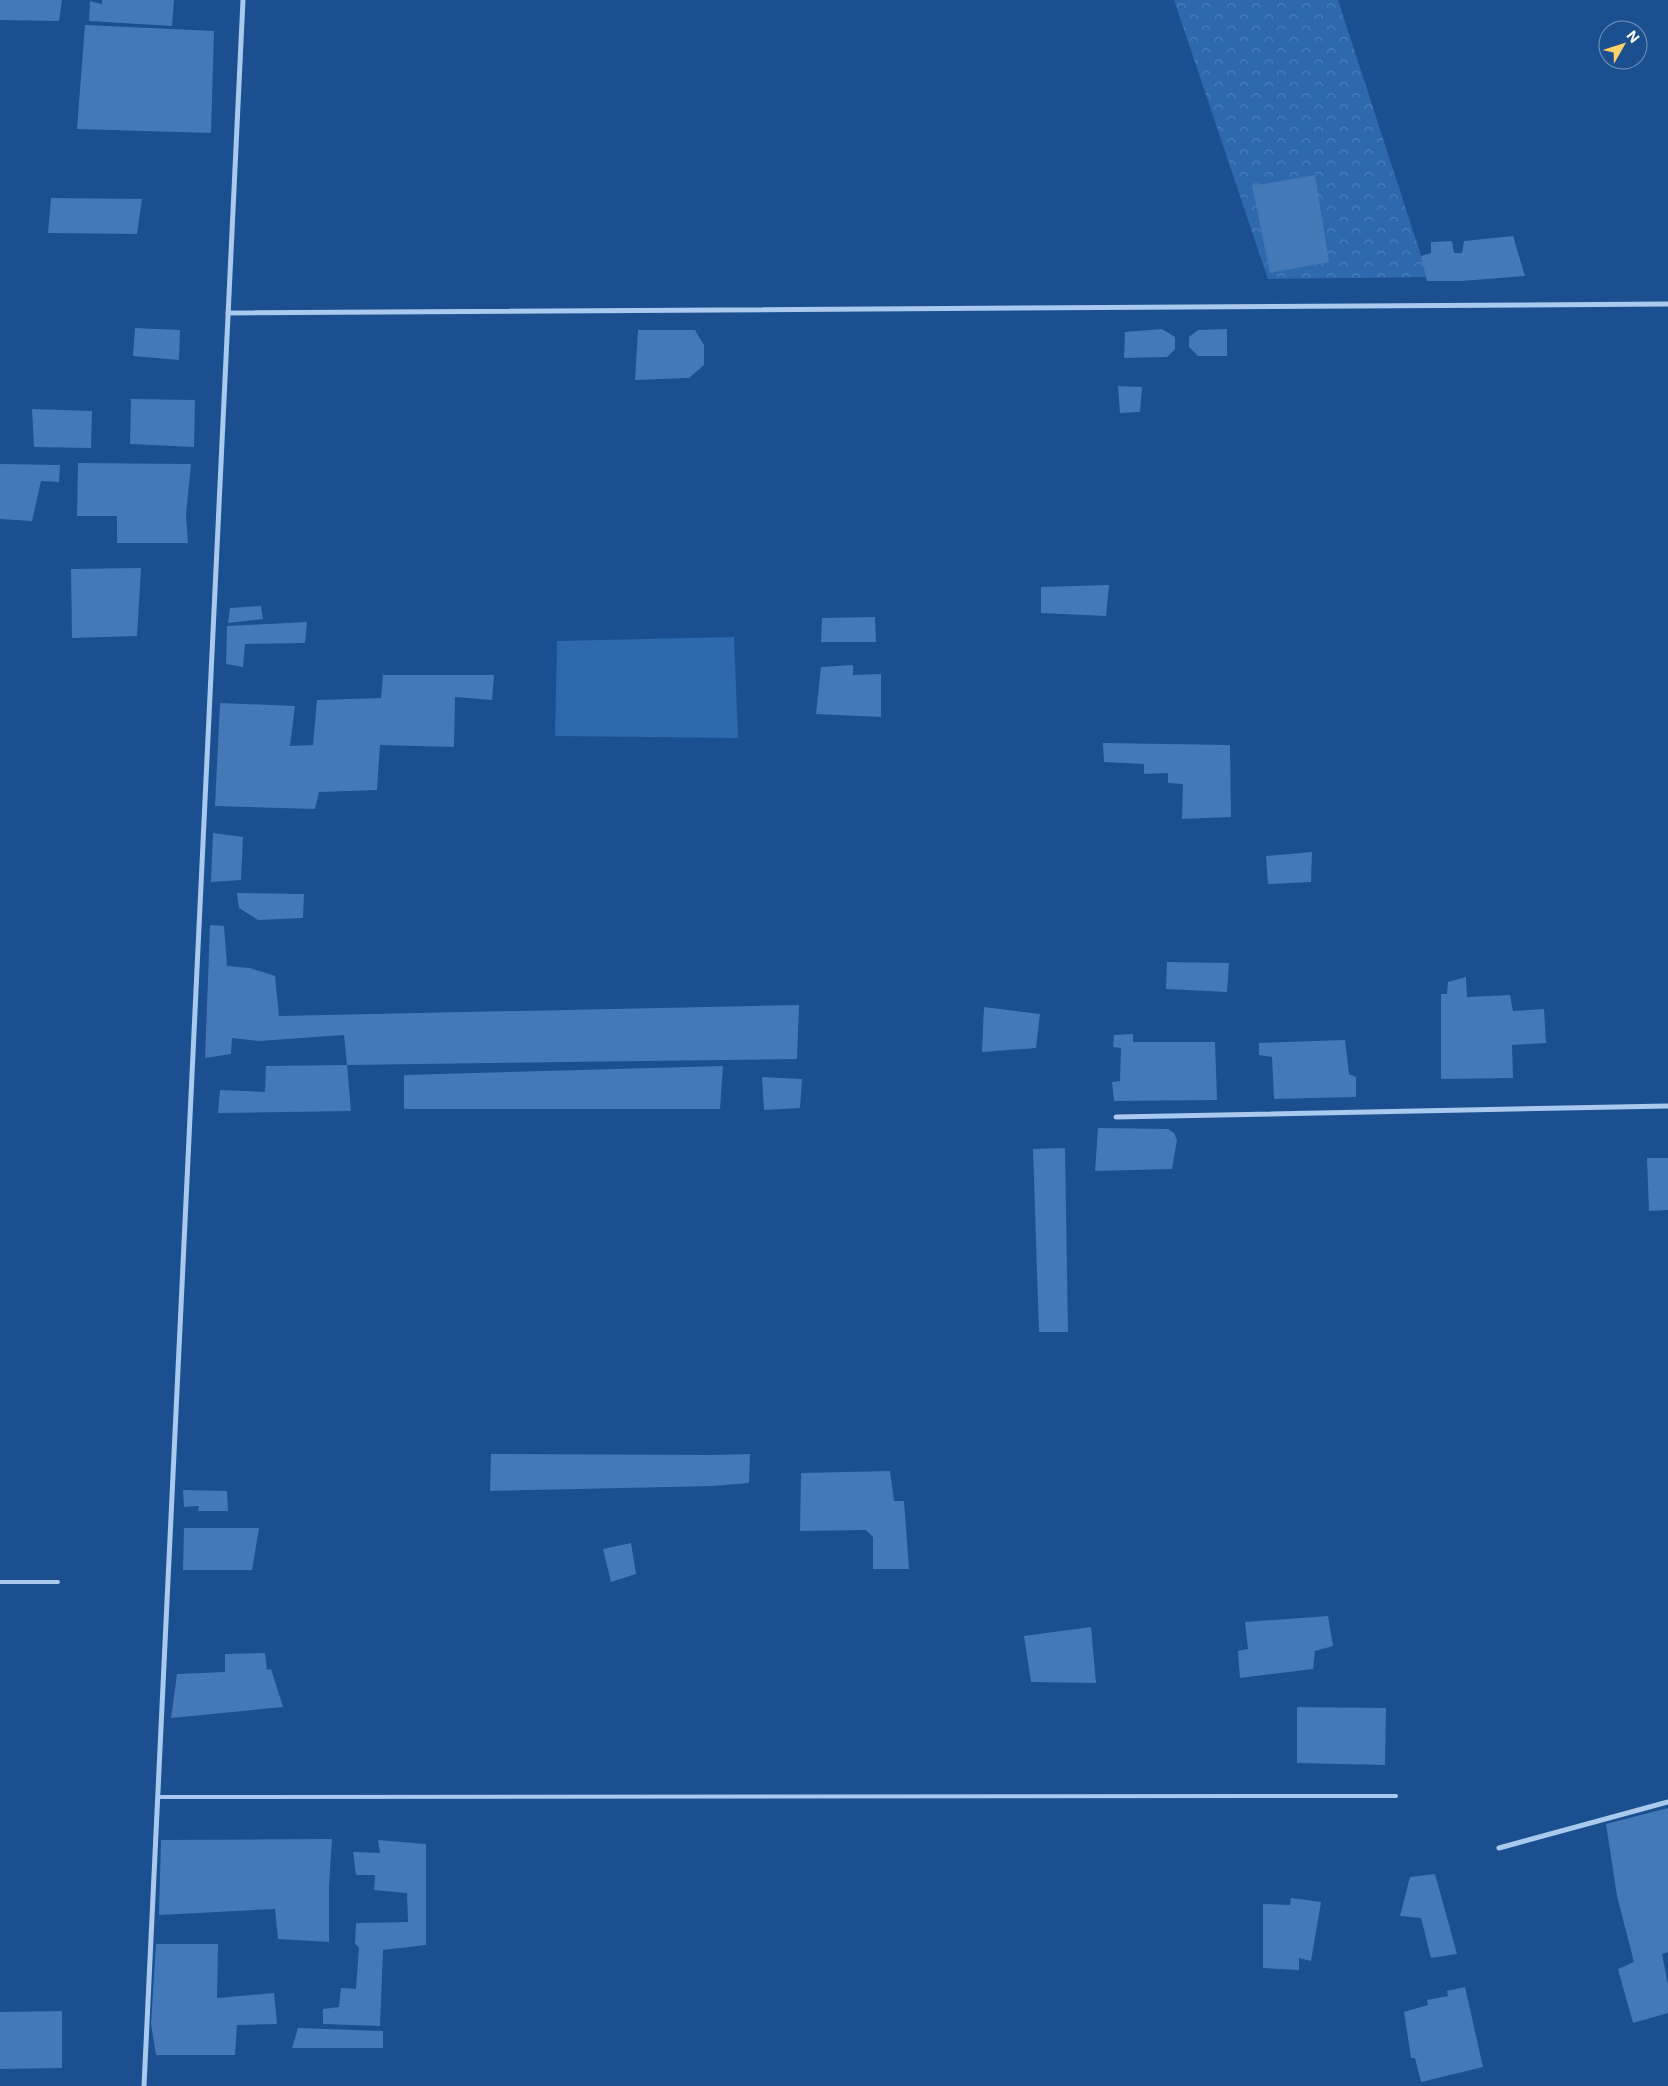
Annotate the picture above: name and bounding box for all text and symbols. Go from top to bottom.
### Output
north arrow [1598,20,1648,70]
text: N [1624,27,1643,46]

